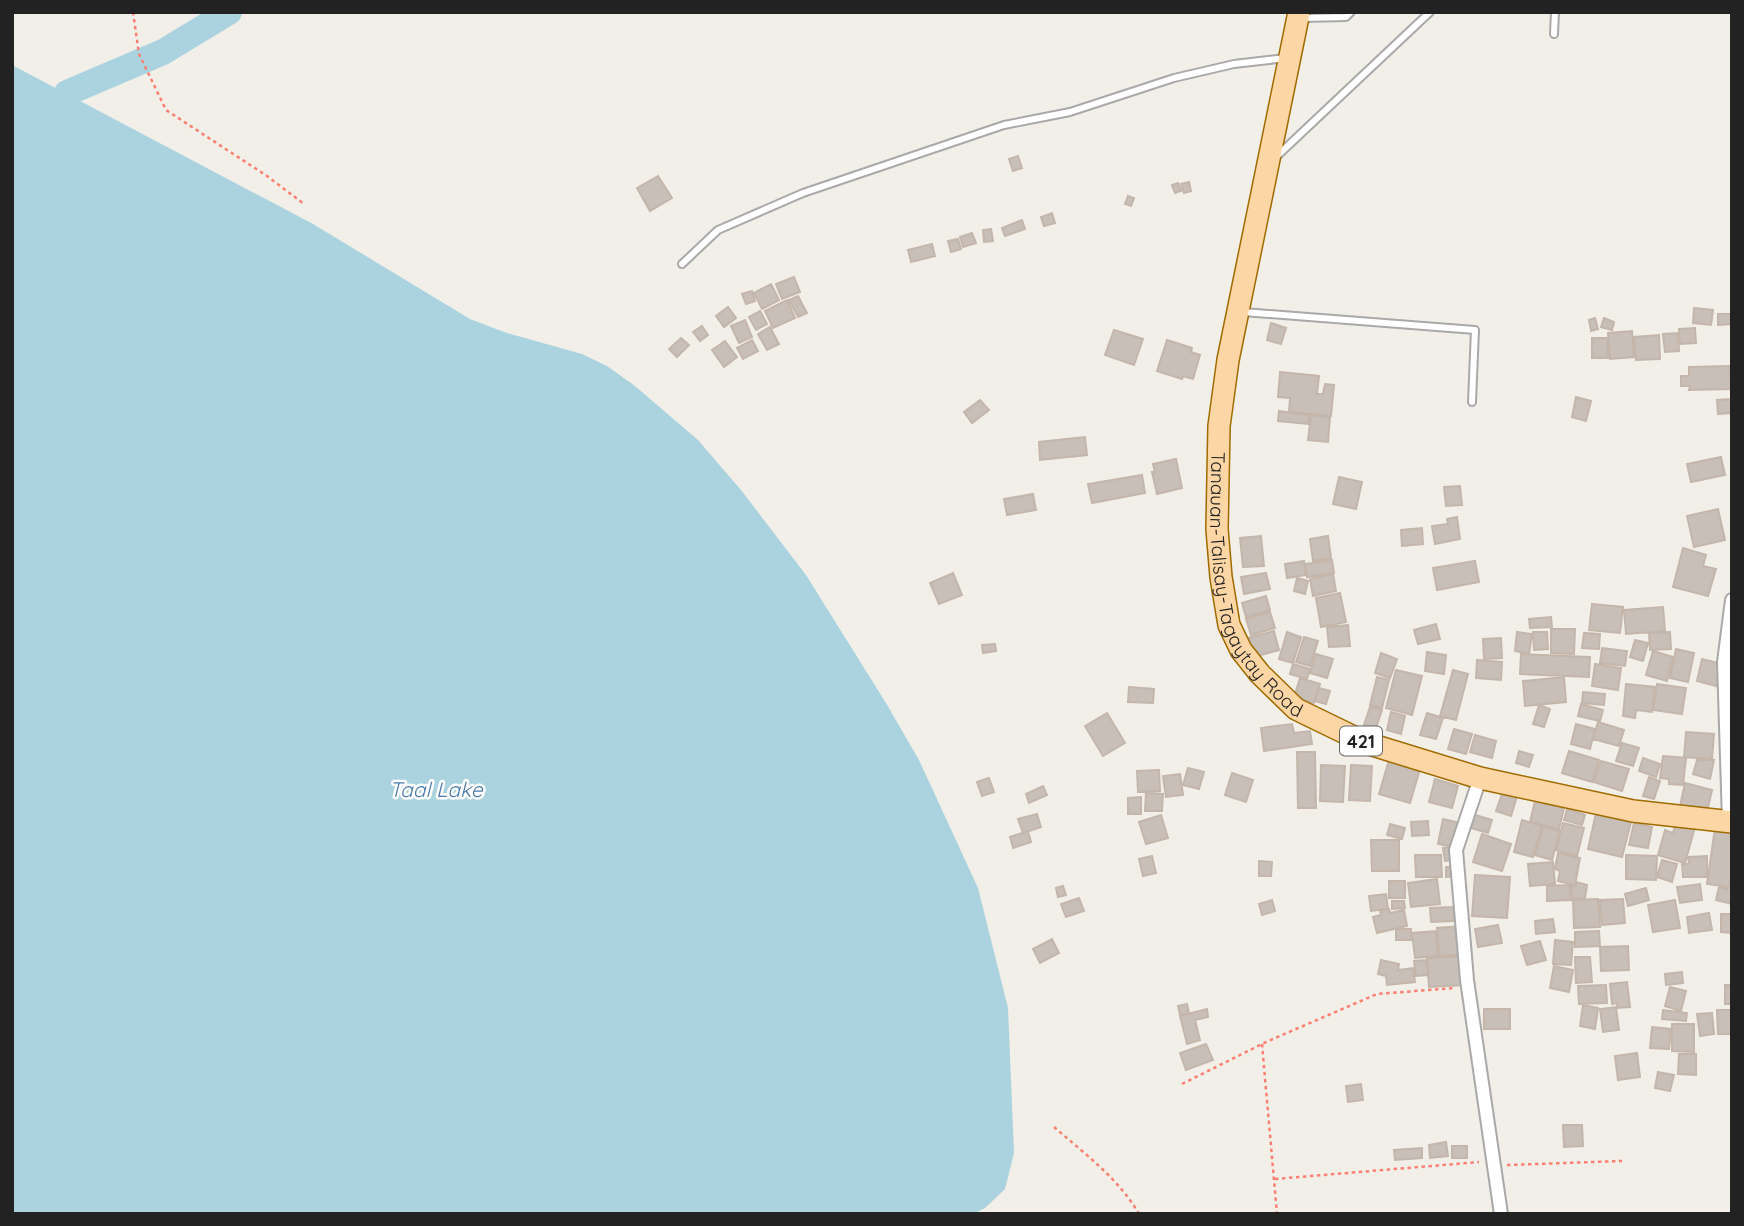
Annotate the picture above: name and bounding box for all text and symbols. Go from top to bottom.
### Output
street label: Tanauan-Talisay-Tagaytay Road [1205,452,1307,723]
road number: 421 [1340,726,1382,756]
water label: Taal Lake [389,776,484,802]

